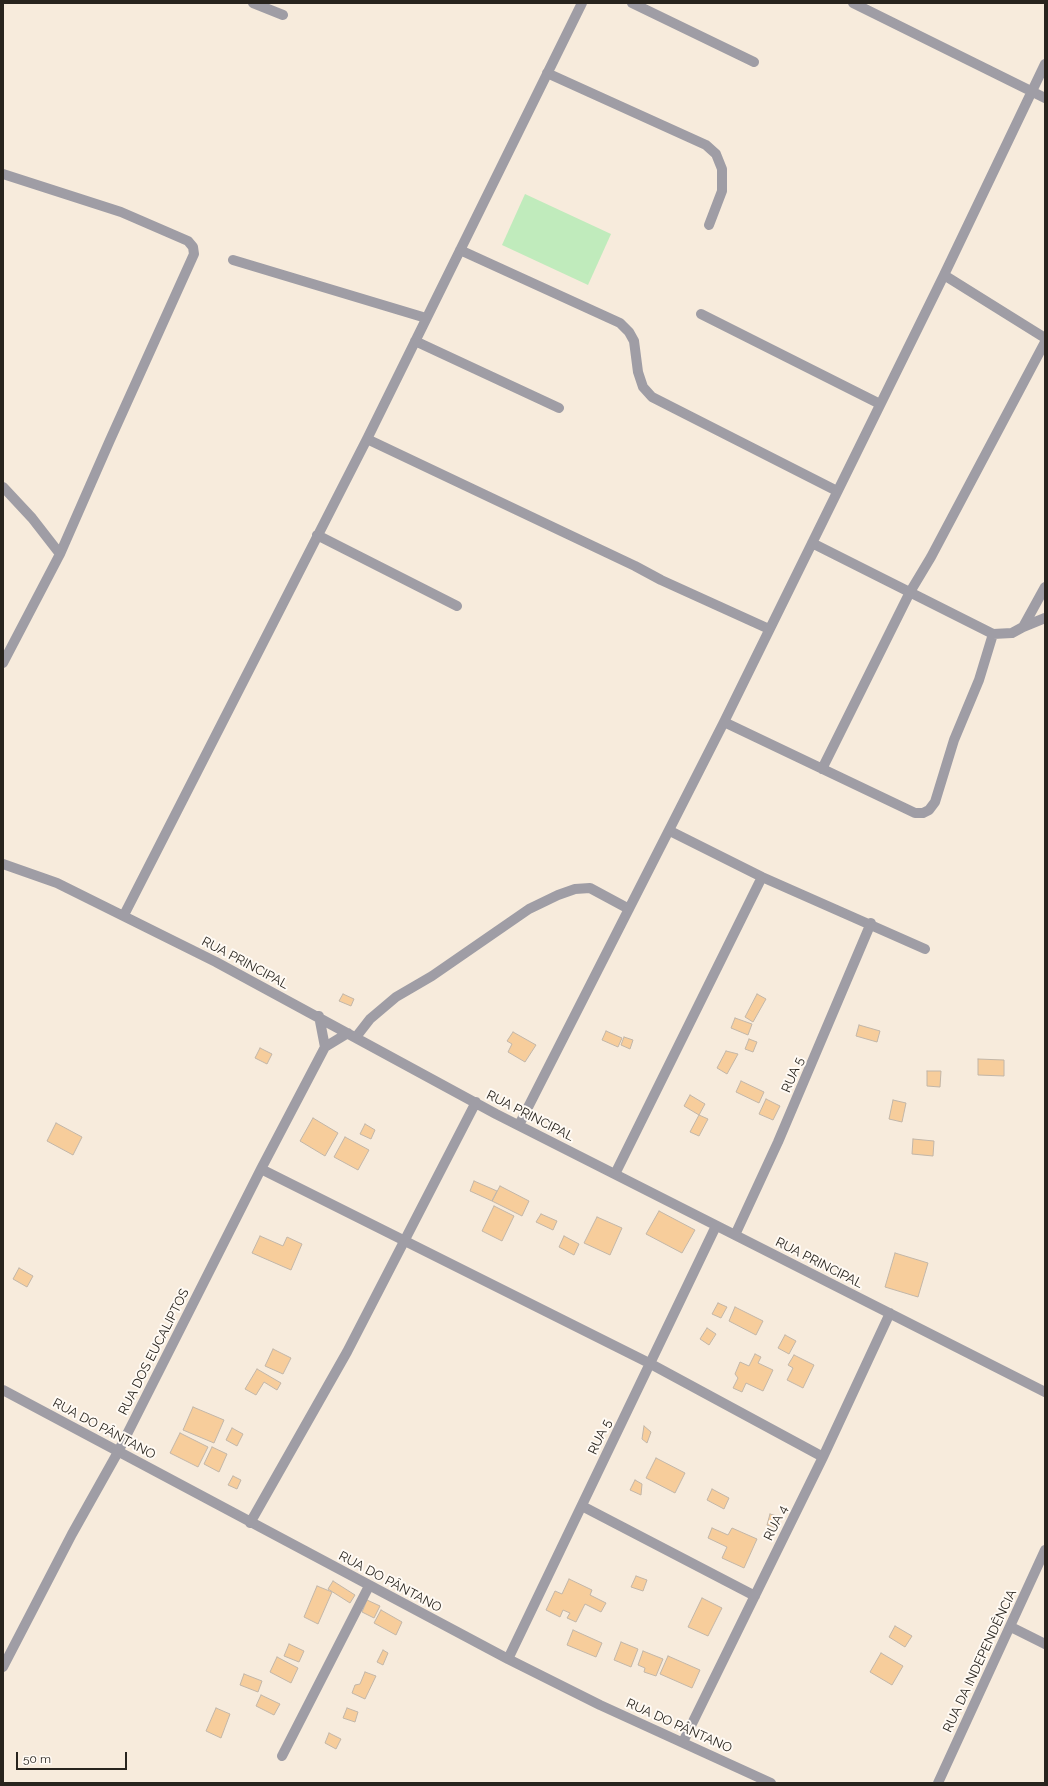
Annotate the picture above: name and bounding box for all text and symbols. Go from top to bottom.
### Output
street label: RUA PRINCIPAL [199,934,291,992]
street label: RUA 5 [779,1055,807,1095]
street label: RUA PRINCIPAL [484,1087,576,1145]
street label: RUA PRINCIPAL [773,1234,865,1292]
street label: RUA DOS EUCALIPTOS [115,1286,193,1418]
street label: RUA DO PÂNTANO [50,1395,158,1463]
street label: RUA 5 [585,1417,615,1457]
street label: RUA 4 [761,1503,791,1543]
street label: RUA DO PÂNTANO [336,1548,444,1616]
street label: RUA DA INDEPENDÊNCIA [940,1587,1020,1735]
street label: RUA DO PÂNTANO [624,1696,734,1756]
scale bar [18,1744,129,1770]
text: 50 m [23,1752,51,1766]

